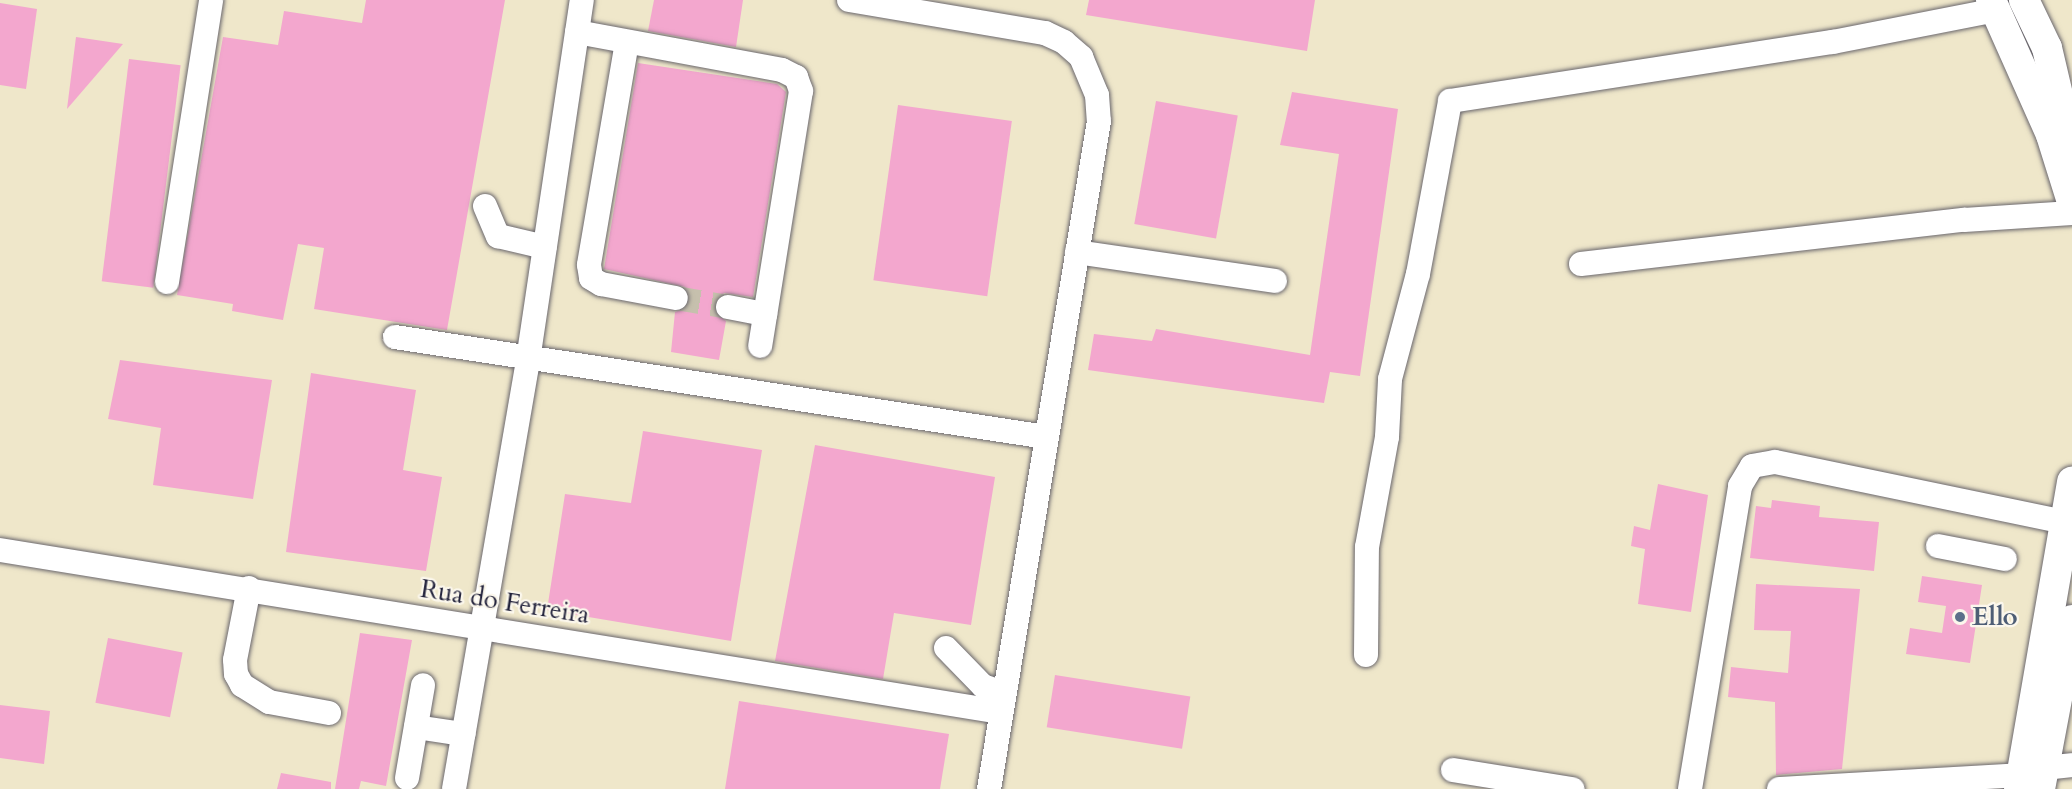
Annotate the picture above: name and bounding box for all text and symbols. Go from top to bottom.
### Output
street label: Rua do Ferreira [418,573,592,631]
place label: Ello [1972,601,2018,633]
marker: Ello [1953,610,1967,624]

